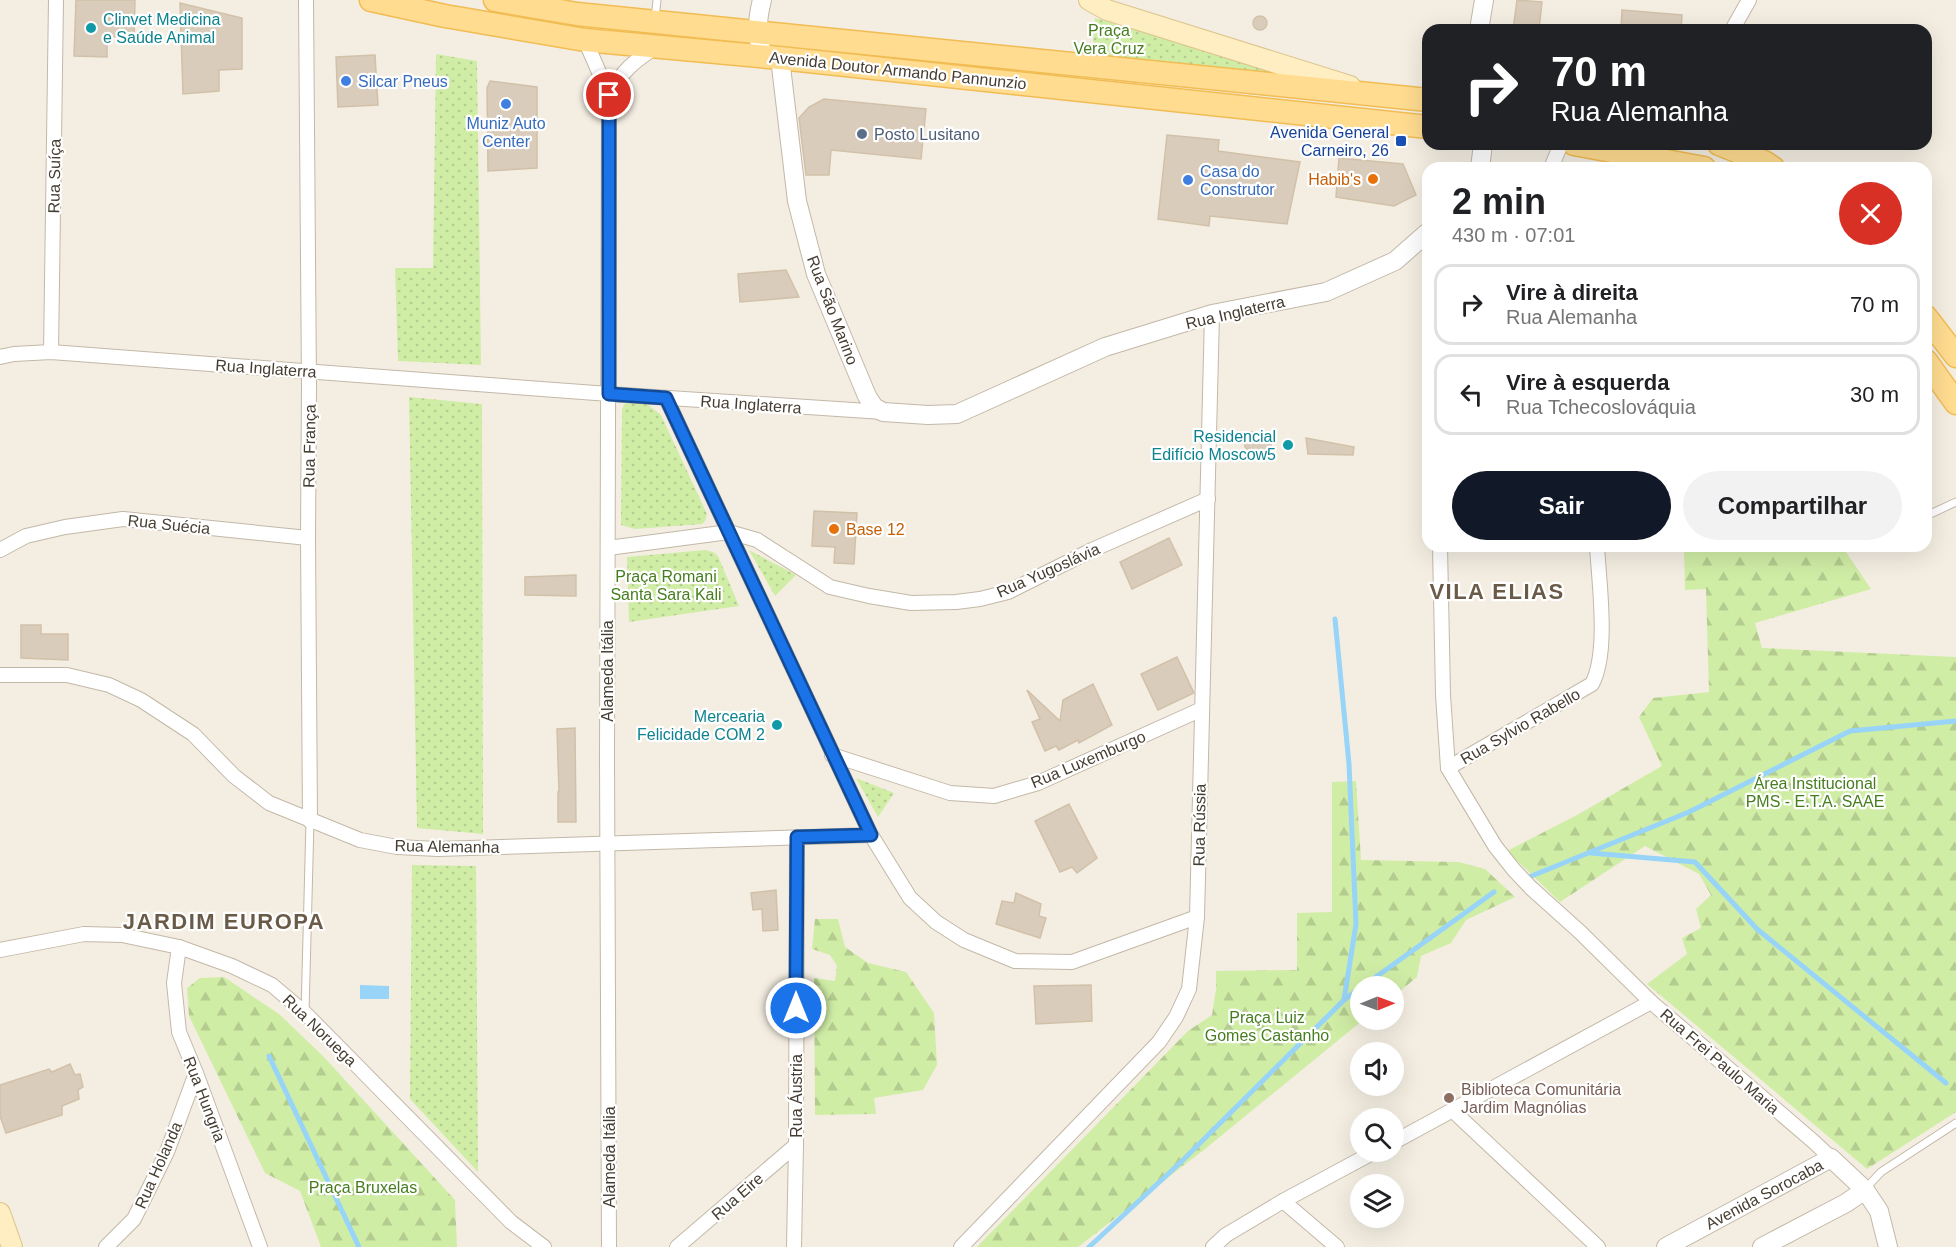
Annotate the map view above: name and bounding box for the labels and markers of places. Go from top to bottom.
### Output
place label: Clinvet Medicina e Saúde Animal [103,11,220,46]
marker: Clinvet Medicina e Saúde Animal [84,21,98,35]
pin [583,69,634,120]
place label: Silcar Pneus [358,73,448,90]
marker: Silcar Pneus [339,74,353,88]
marker: Muniz Auto Center [499,97,513,111]
place label: Muniz Auto Center [466,115,546,150]
place label: Avenida General Carneiro, 26 [1270,124,1389,159]
place label: Posto Lusitano [874,126,980,143]
marker: Posto Lusitano [855,127,869,141]
marker: Avenida General Carneiro, 26 [1394,134,1408,148]
place label: Casa do Construtor [1200,163,1275,198]
place label: Habib's [1308,171,1361,188]
marker: Habib's [1366,172,1380,186]
marker: Casa do Construtor [1181,173,1195,187]
place label: Residencial Edifício Moscow5 [1152,428,1276,463]
marker: Residencial Edifício Moscow5 [1281,438,1295,452]
place label: Base 12 [846,521,905,538]
marker: Base 12 [827,522,841,536]
place label: Mercearia Felicidade COM 2 [637,708,765,743]
marker: Mercearia Felicidade COM 2 [770,718,784,732]
place label: Biblioteca Comunitária Jardim Magnólias [1461,1081,1621,1116]
marker: Biblioteca Comunitária Jardim Magnólias [1442,1091,1456,1105]

